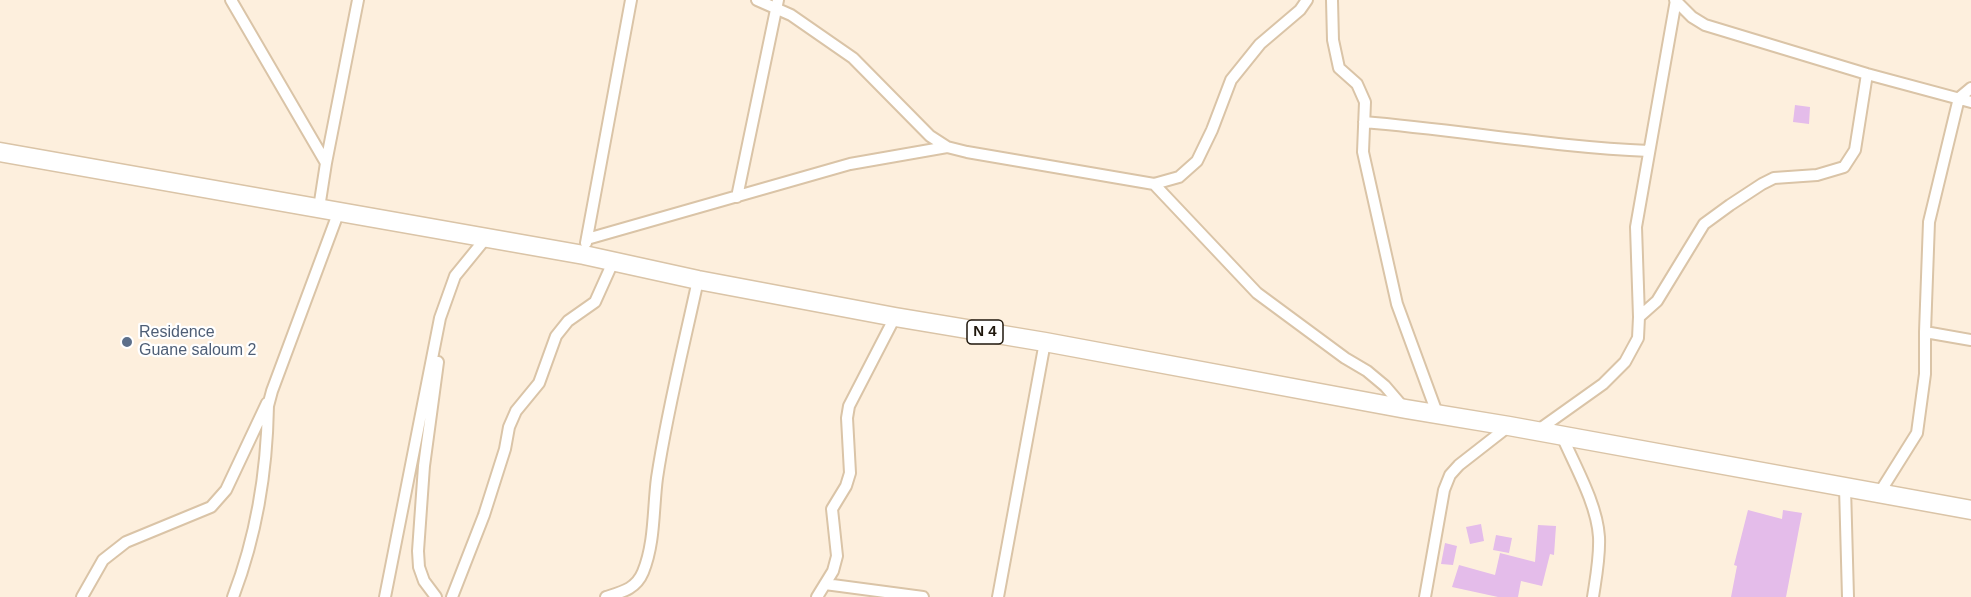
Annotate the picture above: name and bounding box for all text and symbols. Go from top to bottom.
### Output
road number: N 4 [967,320,1003,344]
place label: Residence Guane saloum 2 [139,323,256,361]
marker: Residence Guane saloum 2 [120,335,134,349]

